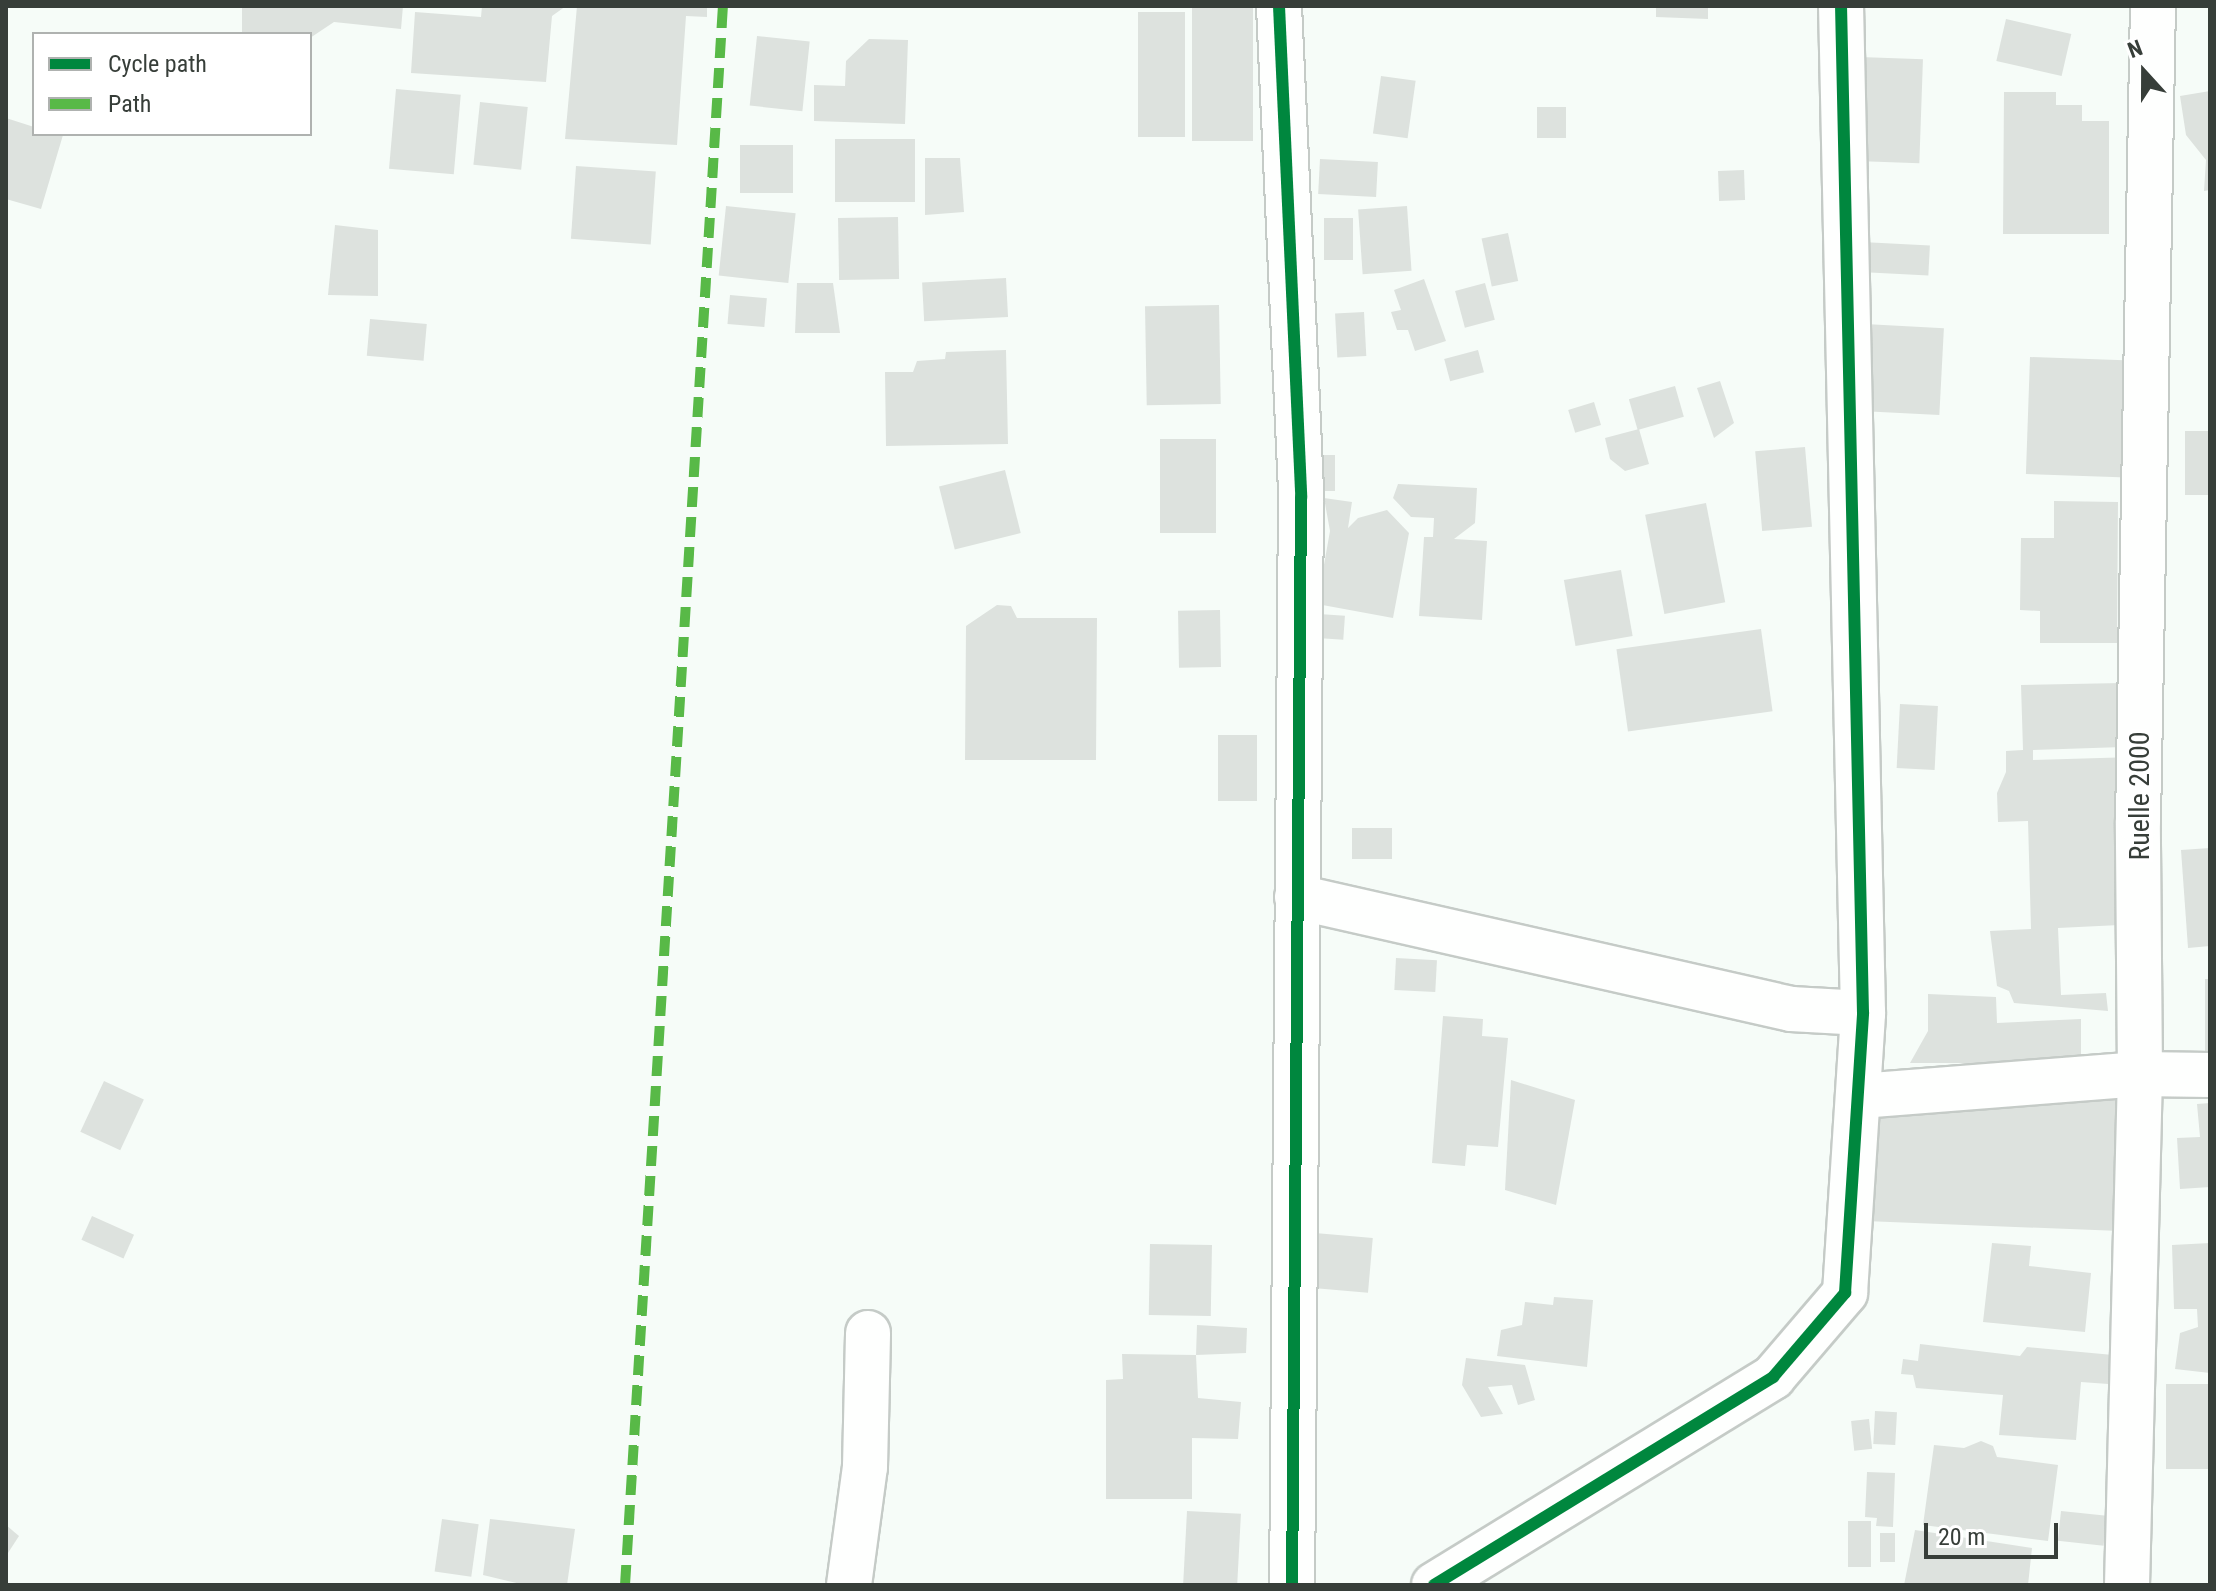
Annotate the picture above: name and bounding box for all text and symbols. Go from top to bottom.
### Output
legend [32,32,312,136]
north arrow [2104,32,2184,112]
text: N [2124,35,2146,63]
text: Cycle path [108,50,207,78]
text: Path [108,90,151,118]
street label: Ruelle 2000 [2123,731,2157,861]
scale bar [1928,1507,2062,1557]
text: 20 m [1938,1523,1985,1551]

